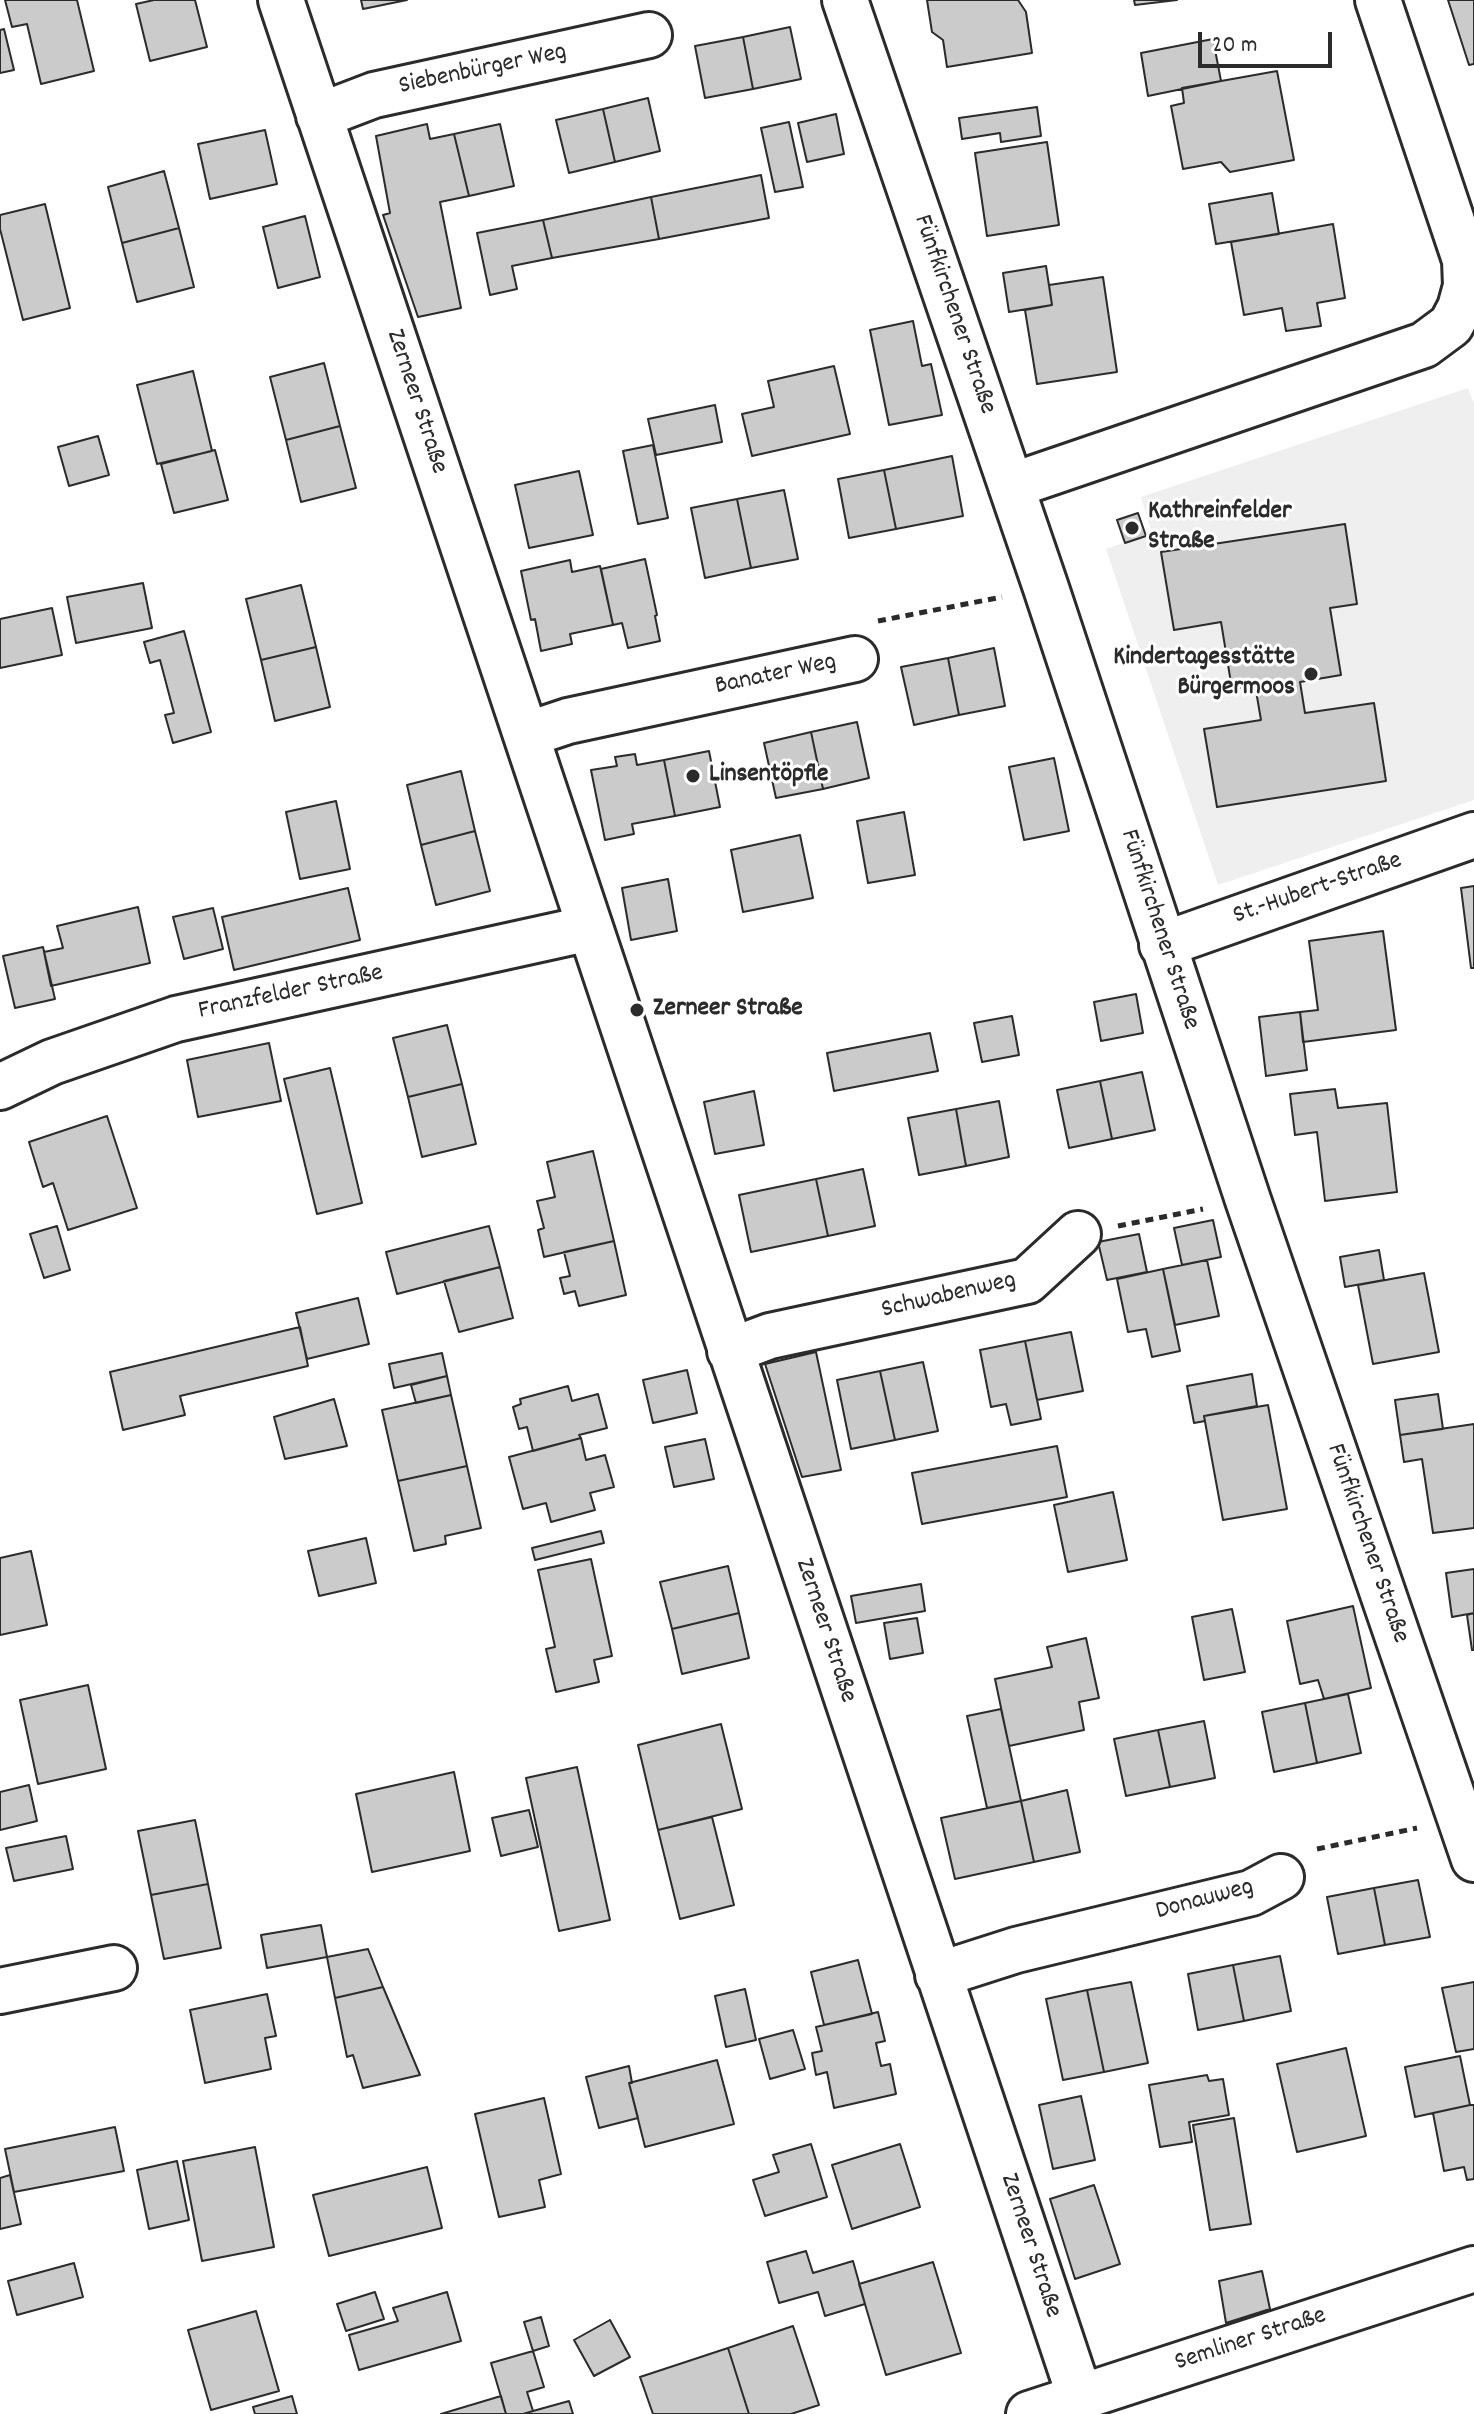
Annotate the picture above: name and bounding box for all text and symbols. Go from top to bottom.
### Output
scale bar [1202,16,1336,66]
text: 20 m [1212,29,1258,63]
street label: Siebenbürger Weg [396,38,570,104]
street label: Fünfkirchener Straße [904,211,1002,419]
street label: Zerneer Straße [377,326,453,478]
place label: Kathreinfelder Straße [1148,497,1292,558]
marker: Kathreinfelder Straße [1123,519,1141,537]
place label: Kindertagesstätte Bürgermoos [1113,643,1295,704]
street label: Banater Weg [713,648,839,704]
marker: Kindertagesstätte Bürgermoos [1302,665,1320,683]
place label: Linsentöpfle [709,760,828,792]
marker: Linsentöpfle [684,767,702,785]
street label: Fünfkirchener Straße [1111,826,1205,1034]
street label: St.-Hubert-Straße [1230,847,1406,933]
street label: Franzfelder Straße [196,959,386,1029]
place label: Zerneer Straße [653,994,803,1026]
marker: Zerneer Straße [628,1001,646,1019]
street label: Schwabenweg [879,1266,1019,1328]
street label: Fünfkirchener Straße [1317,1440,1415,1648]
street label: Zerneer Straße [786,1555,862,1707]
street label: Donauweg [1153,1873,1257,1929]
street label: Zerneer Straße [991,2170,1067,2322]
street label: Semliner Straße [1171,2302,1331,2380]

